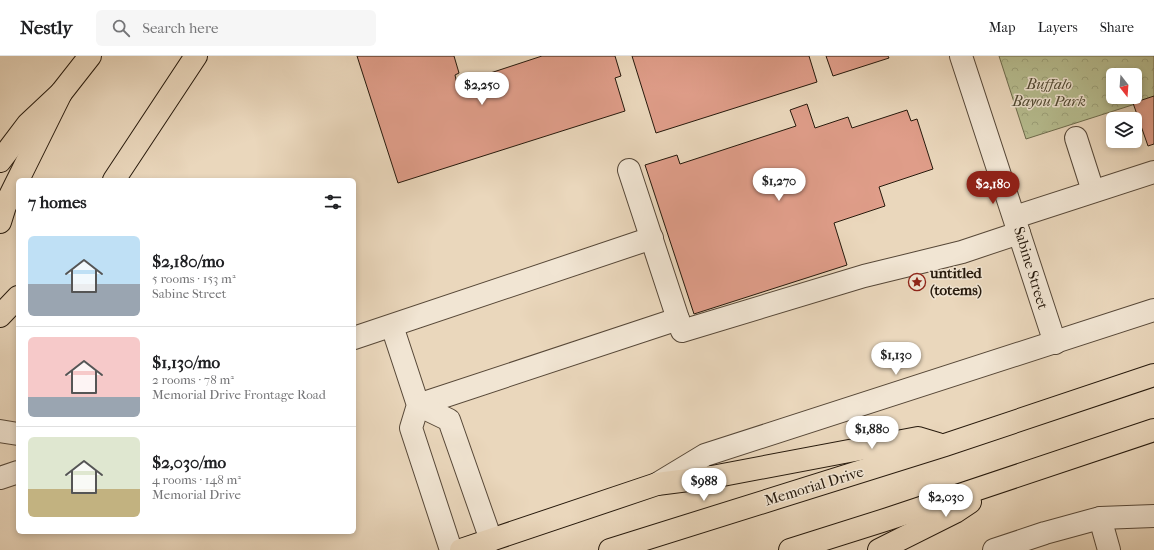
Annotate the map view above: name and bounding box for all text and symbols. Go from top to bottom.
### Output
search box [96,10,376,46]
text: Nestly [20,17,72,39]
icon: search [110,17,132,39]
text: Search here [142,19,218,37]
text: Map [989,19,1016,36]
text: Layers [1038,19,1078,36]
text: Share [1100,19,1134,36]
north arrow [1106,68,1142,104]
map controls [1106,68,1142,148]
pin: $2,250 [449,72,515,106]
park label: Buffalo Bayou Park [1011,75,1086,110]
text: $2,250 [464,77,500,92]
button: layers [1106,112,1142,148]
pin: $1,270 [746,168,812,202]
pin: $2,180 [960,171,1026,205]
text: $1,270 [762,173,796,188]
text: $2,180 [976,176,1010,191]
icon: filters [322,191,344,213]
text: 7 homes [28,192,87,212]
street label: Sabine Street [1010,224,1052,312]
text: $2,180/mo [152,251,224,271]
icon: home [60,252,108,300]
place label: untitled (totems) [929,264,983,299]
text: 5 rooms · 153 m² [152,271,236,286]
place icon: untitled (totems) [907,272,927,292]
text: Sabine Street [152,286,226,301]
pin: $1,130 [863,342,929,376]
text: $1,130 [880,347,912,362]
text: $1,130/mo [152,352,220,372]
icon: home [60,353,108,401]
text: 2 rooms · 78 m² [152,372,234,387]
text: Memorial Drive Frontage Road [152,387,326,402]
pin: $1,880 [839,416,905,450]
text: $1,880 [855,421,889,436]
text: $2,030/mo [152,452,226,472]
icon: home [60,453,108,501]
street label: Memorial Drive [762,462,866,510]
pin: $988 [680,468,728,502]
text: 4 rooms · 148 m² [152,472,241,487]
text: $988 [690,473,718,488]
pin: $2,030 [913,484,979,518]
text: Memorial Drive [152,487,241,502]
text: $2,030 [928,489,964,504]

